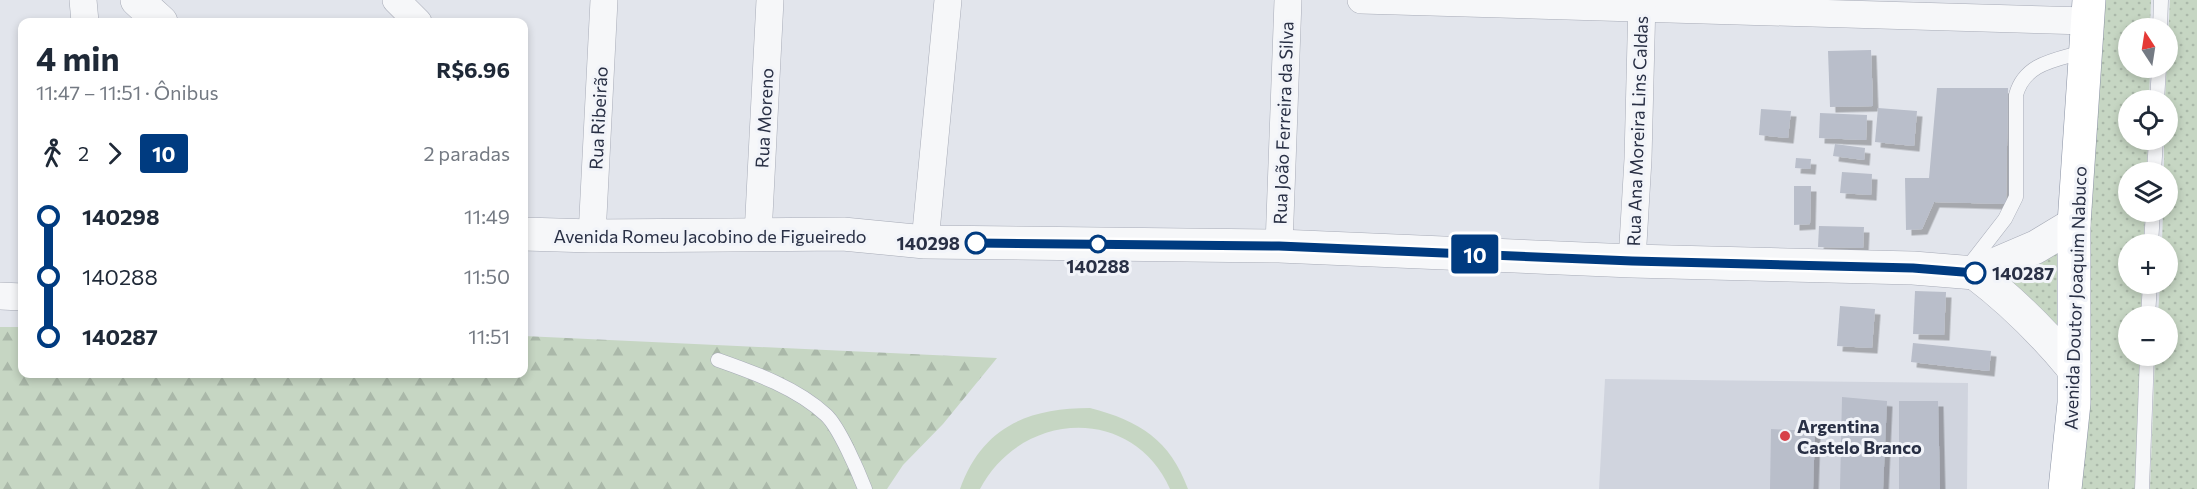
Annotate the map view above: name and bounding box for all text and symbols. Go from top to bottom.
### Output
street label: Rua Ana Moreira Lins Caldas [1622,15,1652,247]
north arrow [2118,18,2178,78]
map controls [2118,18,2178,366]
street label: Rua João Ferreira da Silva [1268,21,1298,225]
text: 4 min [36,37,120,78]
text: R$6.96 [436,56,510,83]
street label: Rua Ribeirão [584,66,612,170]
street label: Rua Moreno [750,67,778,169]
text: 11:47 – 11:51 · Ônibus [36,80,219,104]
button: locate [2118,90,2178,150]
icon: walk [36,137,69,170]
icon: forward [98,137,131,170]
text: 2 [78,141,89,165]
text: 10 [152,141,176,166]
text: 2 paradas [423,141,510,165]
button: layers [2118,162,2178,222]
street label: Avenida Doutor Joaquim Nabuco [2059,166,2091,430]
text: 140298 [82,203,160,230]
text: 11:49 [464,204,510,228]
street label: Avenida Romeu Jacobino de Figueiredo [553,225,867,247]
place label: 140298 [897,232,960,254]
marker: 140298 [965,232,987,254]
line badge: 10 [1448,234,1502,274]
button: + [2118,234,2178,294]
marker: 140288 [1089,235,1107,253]
text: 10 [1463,242,1487,267]
place label: 140288 [1066,255,1130,277]
marker: 140287 [1964,262,1986,284]
place label: 140287 [1992,262,2054,284]
text: 140288 [82,263,158,290]
text: 11:50 [464,264,510,288]
button: − [2118,306,2178,366]
text: 140287 [82,323,158,350]
text: 11:51 [468,324,510,348]
place label: Argentina Castelo Branco [1797,415,1922,458]
marker: Argentina Castelo Branco [1778,429,1792,443]

